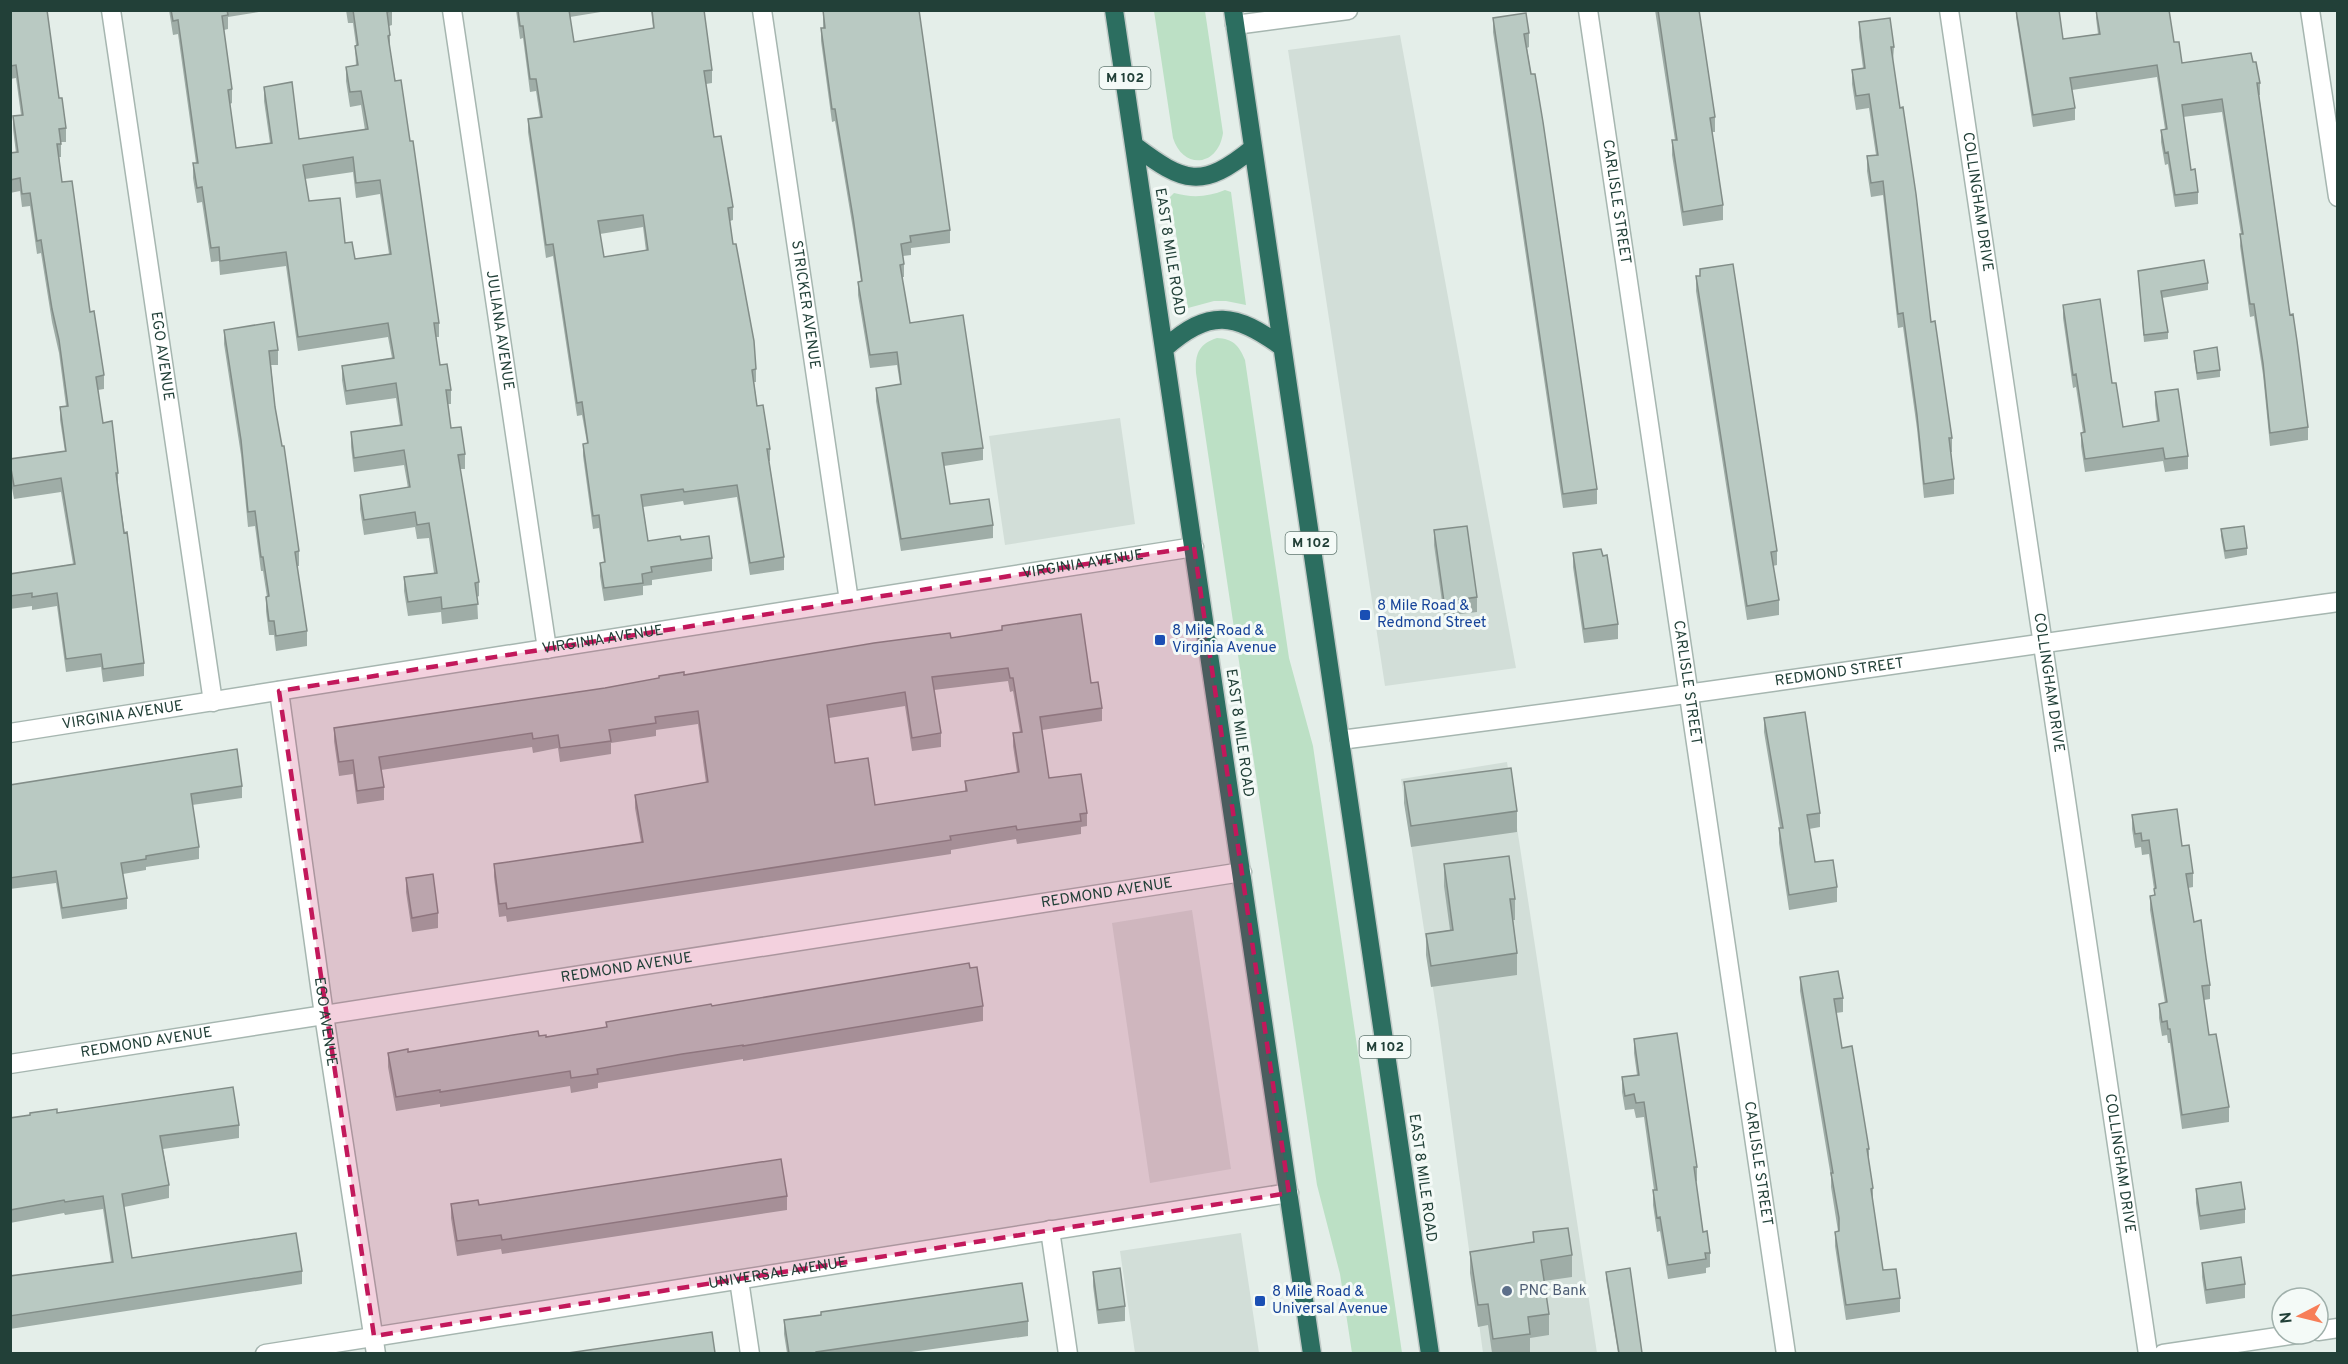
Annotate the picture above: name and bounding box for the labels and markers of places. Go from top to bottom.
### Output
place label: 8 Mile Road & Redmond Street [1377,597,1487,633]
marker: 8 Mile Road & Redmond Street [1358,608,1372,622]
place label: 8 Mile Road & Virginia Avenue [1172,622,1277,658]
marker: 8 Mile Road & Virginia Avenue [1153,633,1167,647]
place label: PNC Bank [1519,1282,1587,1301]
place label: 8 Mile Road & Universal Avenue [1272,1283,1388,1319]
marker: PNC Bank [1500,1284,1514,1298]
marker: 8 Mile Road & Universal Avenue [1253,1294,1267,1308]

